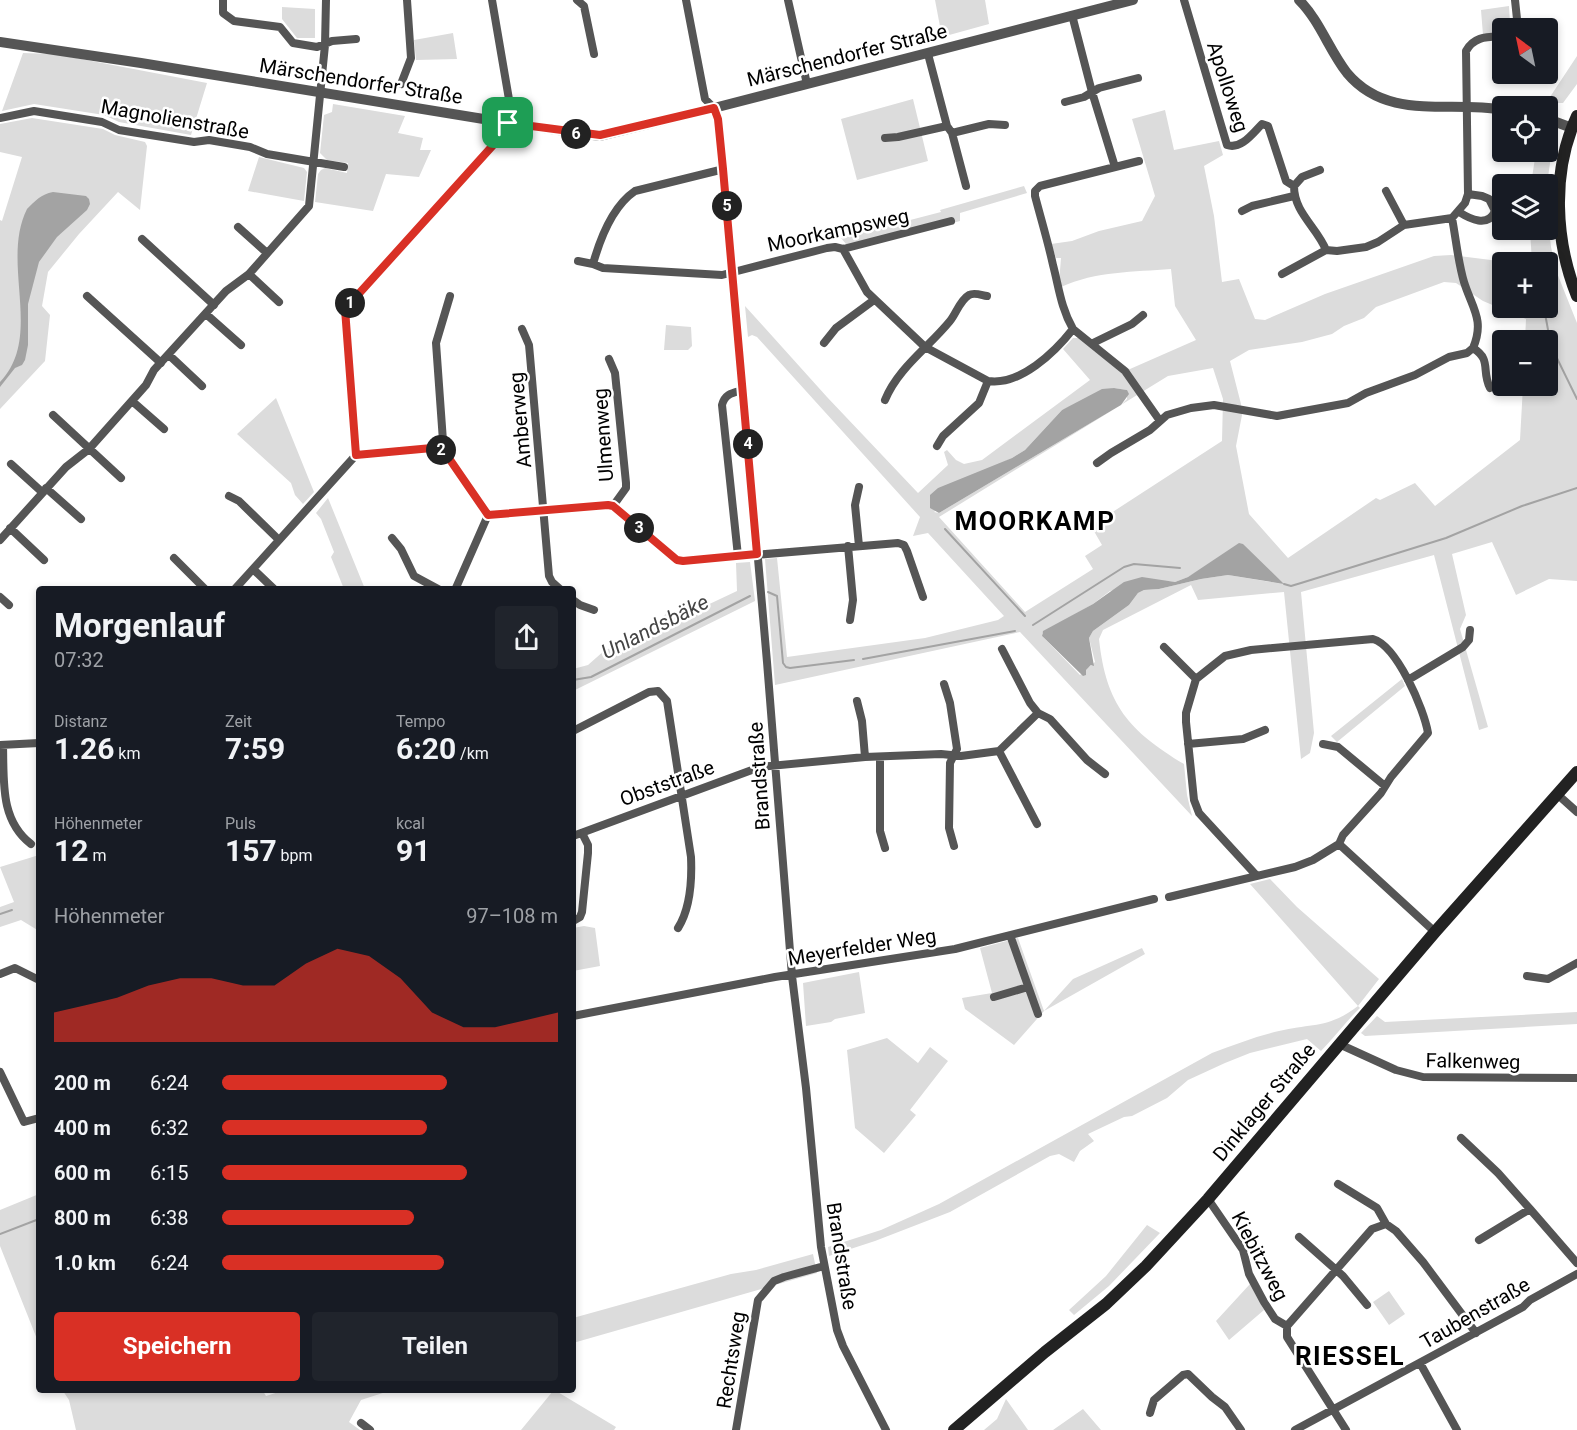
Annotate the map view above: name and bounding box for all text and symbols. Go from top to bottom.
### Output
north arrow [1492,18,1558,84]
map controls [1492,18,1558,396]
street label: Märschendorfer Straße [744,19,950,91]
street label: Apolloweg [1202,39,1254,135]
street label: Märschendorfer Straße [258,53,464,109]
street label: Magnolienstraße [99,94,251,144]
button: locate [1492,96,1558,162]
pin [482,97,533,148]
icon: arrive [491,106,524,139]
pin: 6 [561,119,591,149]
text: 6 [571,124,581,143]
button: layers [1492,174,1558,240]
pin: 5 [712,191,742,221]
text: 5 [722,196,732,215]
street label: Moorkampsweg [765,203,911,257]
button: + [1492,252,1558,318]
pin: 1 [335,288,365,318]
text: 1 [345,293,355,312]
button: − [1492,330,1558,396]
street label: Amberweg [504,371,536,469]
street label: Ulmenweg [588,387,618,483]
pin: 4 [733,429,763,459]
text: 4 [743,434,753,453]
pin: 2 [426,435,456,465]
text: 2 [436,440,446,459]
district label: MOORKAMP [955,506,1115,536]
pin: 3 [624,513,654,543]
text: 3 [634,518,644,537]
water label: Unlandsbäke [597,590,713,664]
text: Morgenlauf [54,606,225,645]
button: share [495,606,558,669]
text: 07:32 [54,648,104,672]
text: Distanz [54,712,107,731]
text: Zeit [225,712,252,731]
text: Tempo [396,712,445,731]
street label: Brandstraße [743,721,775,831]
text: 1.26 [54,731,114,766]
text: 7:59 [225,731,285,766]
text: 6:20 [396,731,456,766]
text: km [114,744,140,763]
text: /km [456,744,489,763]
street label: Obststraße [617,755,717,811]
text: Höhenmeter [54,814,142,833]
text: Puls [225,814,256,833]
text: kcal [396,814,425,833]
text: 12 [54,833,88,868]
text: 157 [225,833,277,868]
text: 91 [396,833,430,868]
text: m [88,846,106,865]
text: bpm [277,846,313,865]
text: Höhenmeter [54,904,164,928]
text: 97–108 m [466,904,558,928]
street label: Meyerfelder Weg [786,923,938,971]
street label: Dinklager Straße [1208,1038,1320,1166]
street label: Falkenweg [1425,1048,1521,1074]
text: 200 m [54,1071,111,1095]
text: 6:24 [150,1071,189,1095]
text: 400 m [54,1116,111,1140]
text: 6:32 [150,1116,189,1140]
text: 600 m [54,1161,111,1185]
text: 6:15 [150,1161,189,1185]
street label: Brandstraße [822,1200,862,1312]
text: 800 m [54,1206,111,1230]
text: 6:38 [150,1206,189,1230]
street label: Kiebitzweg [1227,1207,1293,1305]
text: 1.0 km [54,1251,116,1275]
text: 6:24 [150,1251,189,1275]
street label: Taubenstraße [1416,1272,1534,1354]
street label: Rechtsweg [711,1310,751,1410]
button: Speichern [54,1312,300,1381]
button: Teilen [312,1312,558,1381]
district label: RIESSEL [1295,1341,1405,1371]

